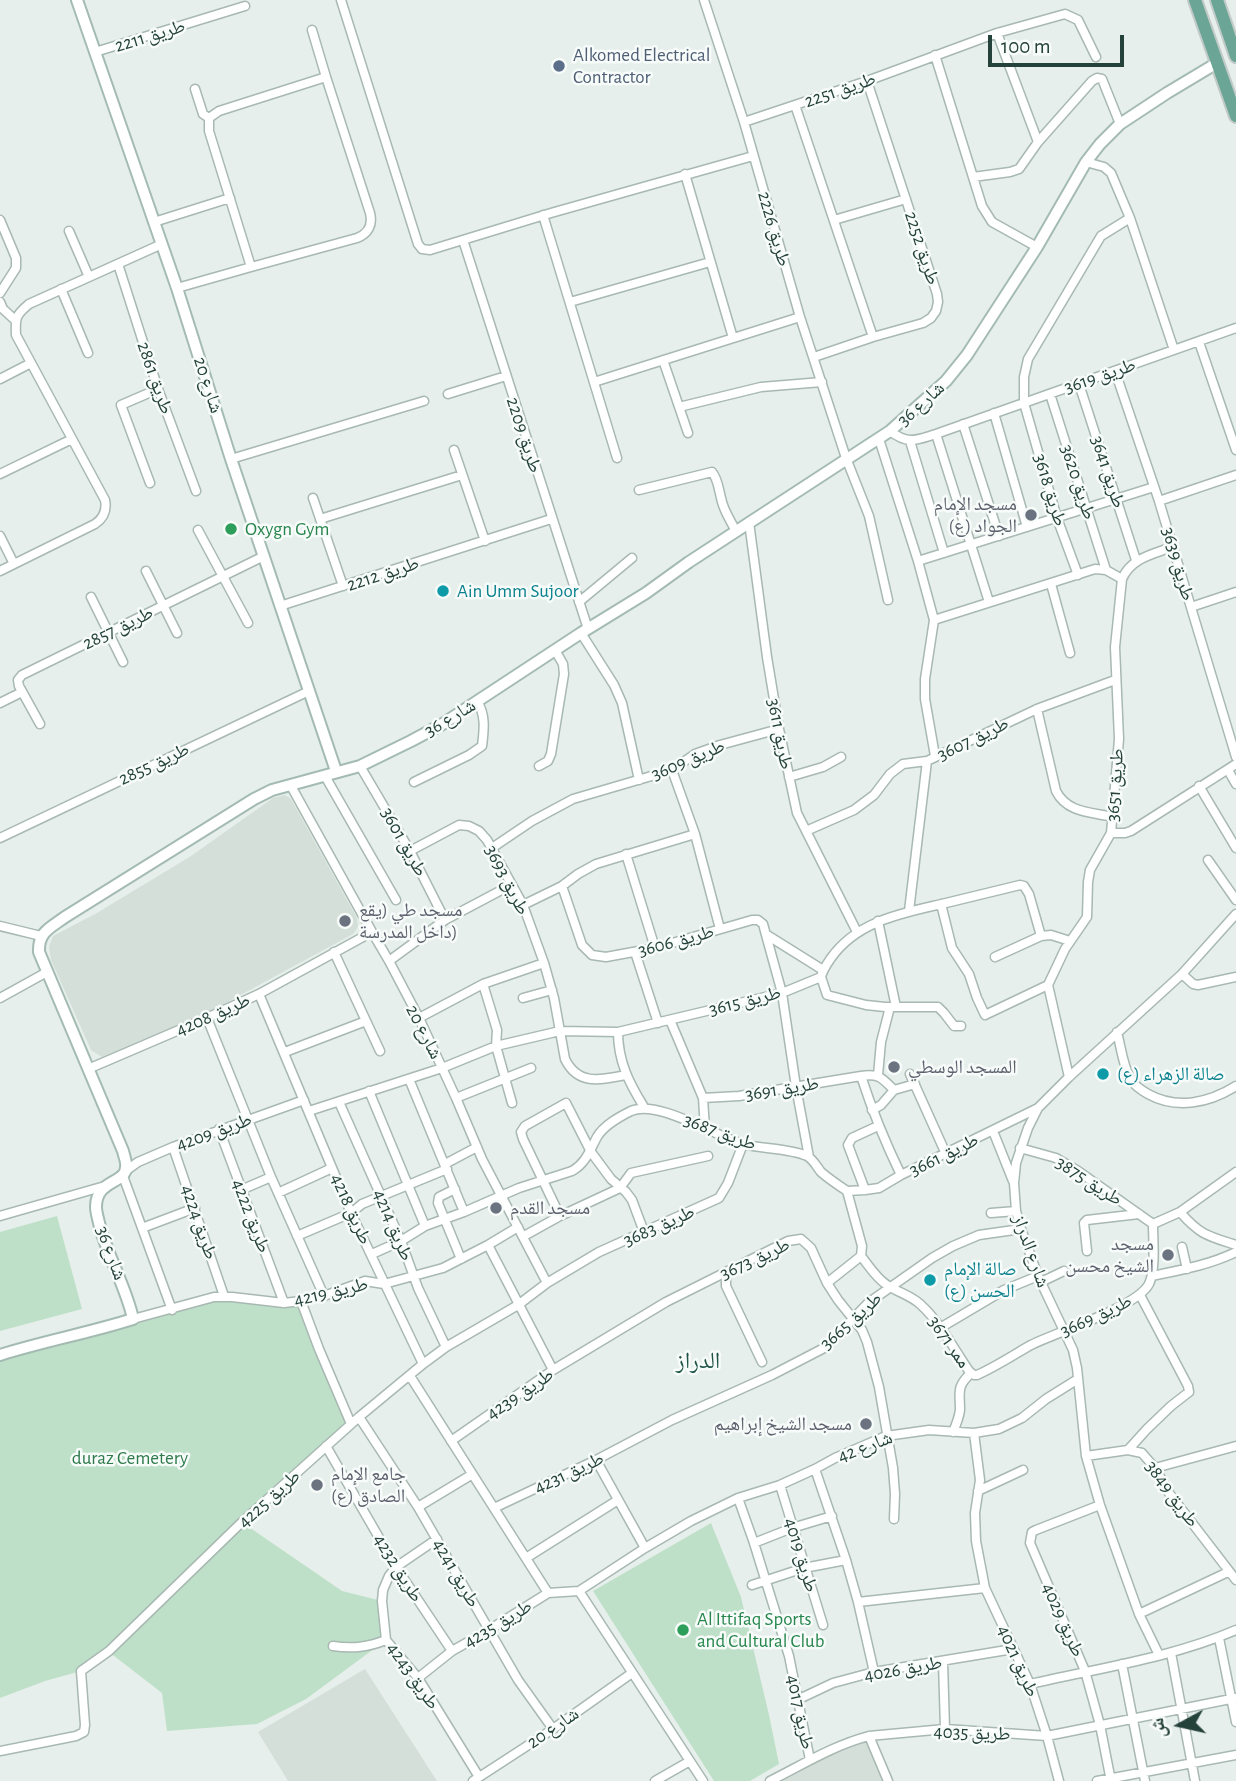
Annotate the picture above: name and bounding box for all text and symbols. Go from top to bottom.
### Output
street label: طريق 2211 [112,15,188,57]
scale bar [991,21,1128,65]
text: 100 m [1001,36,1051,57]
place label: Alkomed Electrical Contractor [573,44,710,88]
marker: Alkomed Electrical Contractor [551,58,567,74]
street label: طريق 2251 [801,67,879,113]
street label: طريق 2226 [752,189,796,269]
street label: طريق 2252 [899,208,945,288]
street label: طريق 2861 [132,339,178,417]
street label: طريق 3619 [1061,353,1139,399]
street label: شارع 20 [188,354,228,416]
street label: شارع 36 [893,377,949,431]
street label: طريق 2209 [501,394,547,476]
street label: طريق 3641 [1086,433,1130,511]
street label: طريق 3620 [1055,442,1101,522]
street label: طريق 3618 [1028,451,1072,529]
place label: مسجد الإمام الجواد (ع) [934,493,1017,537]
marker: مسجد الإمام الجواد (ع) [1023,507,1039,523]
place label: Oxygn Gym [245,518,330,540]
marker: Oxygn Gym [223,521,239,537]
street label: طريق 3639 [1157,525,1199,603]
street label: طريق 2212 [344,552,422,596]
place label: Ain Umm Sujoor [457,580,579,602]
marker: Ain Umm Sujoor [435,583,451,599]
street label: طريق 2857 [79,601,157,655]
street label: شارع 36 [420,694,480,742]
street label: طريق 3611 [762,697,798,771]
street label: طريق 3607 [933,712,1013,766]
street label: طريق 3609 [648,734,728,786]
street label: طريق 2855 [115,738,193,790]
street label: طريق 3651 [1101,748,1129,822]
street label: طريق 3601 [376,804,432,880]
street label: طريق 3693 [480,841,534,919]
place label: مسجد طي (يقع داخل المدرسة) [359,899,463,943]
marker: مسجد طي (يقع داخل المدرسة) [337,913,353,929]
street label: طريق 3606 [635,920,717,962]
street label: طريق 3615 [707,981,783,1021]
street label: طريق 4208 [172,989,254,1041]
street label: شارع 20 [401,1001,447,1063]
place label: المسجد الوسطي [908,1056,1017,1078]
marker: المسجد الوسطي [886,1059,902,1075]
place label: (ع) صالة الزهراء [1117,1063,1225,1085]
marker: (ع) صالة الزهراء [1095,1066,1111,1082]
street label: طريق 3691 [744,1072,820,1106]
street label: طريق 4209 [173,1108,255,1156]
street label: طريق 3687 [681,1108,759,1156]
street label: طريق 3661 [906,1128,982,1182]
street label: طريق 3875 [1051,1151,1127,1211]
street label: طريق 4218 [325,1170,377,1248]
street label: طريق 4222 [227,1176,275,1256]
street label: طريق 4224 [176,1182,222,1262]
street label: طريق 4214 [368,1186,418,1264]
place label: مسجد القدم [510,1197,590,1219]
marker: مسجد القدم [488,1200,504,1216]
street label: طريق 3683 [620,1200,698,1252]
street label: شارع الدراز [1007,1211,1055,1291]
street label: شارع 36 [91,1223,131,1283]
street label: طريق 3673 [716,1233,794,1285]
place label: مسجد الشيخ محسن [1065,1233,1154,1277]
marker: مسجد الشيخ محسن [1160,1247,1176,1263]
place label: صالة الإمام الحسن (ع) [944,1258,1017,1302]
street label: طريق 4219 [292,1272,370,1312]
marker: صالة الإمام الحسن (ع) [922,1272,938,1288]
street label: طريق 3665 [815,1287,887,1355]
street label: طريق 3669 [1056,1289,1136,1343]
street label: ممر 3671 [923,1311,975,1373]
district label: الدراز [676,1347,720,1375]
street label: طريق 4239 [482,1363,558,1425]
place label: مسجد الشيخ إبراهيم [714,1413,852,1435]
marker: مسجد الشيخ إبراهيم [858,1416,874,1432]
street label: شارع 42 [834,1426,896,1468]
park label: duraz Cemetery [72,1447,188,1469]
street label: طريق 4231 [531,1447,607,1499]
street label: طريق 3849 [1140,1456,1204,1532]
place label: جامع الإمام الصادق (ع) [331,1463,406,1507]
street label: طريق 4225 [233,1465,305,1533]
marker: جامع الإمام الصادق (ع) [309,1477,325,1493]
street label: طريق 4019 [779,1515,823,1595]
street label: طريق 4232 [368,1530,428,1606]
street label: طريق 4241 [427,1535,485,1611]
street label: طريق 4029 [1037,1579,1089,1661]
street label: طريق 4235 [460,1595,536,1653]
place label: Al Ittifaq Sports and Cultural Club [697,1608,825,1652]
street label: طريق 4021 [992,1621,1044,1701]
marker: Al Ittifaq Sports and Cultural Club [675,1622,691,1638]
street label: طريق 4243 [382,1638,444,1714]
street label: طريق 4026 [862,1651,944,1687]
street label: طريق 4017 [781,1673,819,1751]
north arrow [1145,1690,1215,1760]
street label: شارع 20 [523,1702,583,1754]
text: ش [1148,1717,1170,1739]
street label: طريق 4035 [933,1720,1011,1746]

